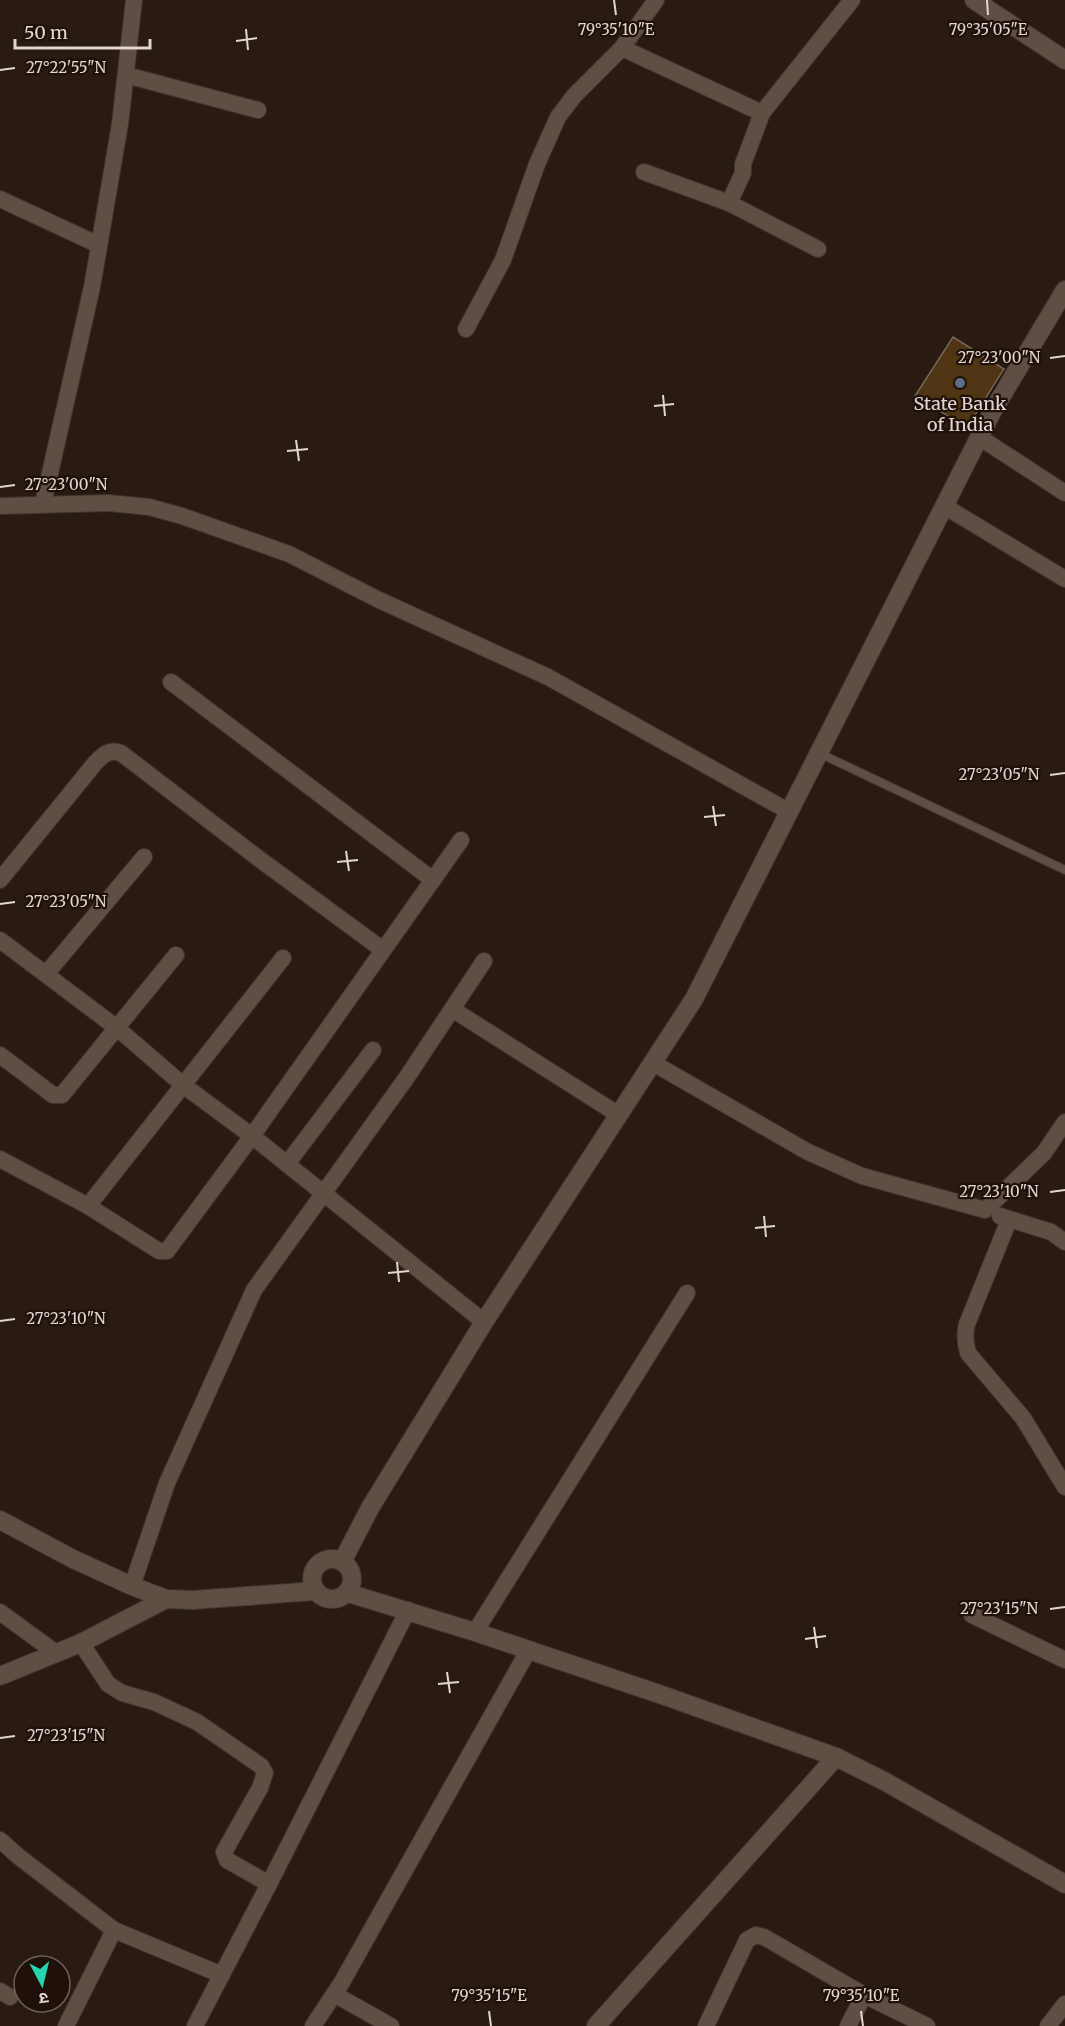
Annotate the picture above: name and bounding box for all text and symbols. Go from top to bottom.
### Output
scale bar [15,12,150,50]
text: 79°35'10"E [578,20,655,39]
text: 79°35'05"E [949,20,1028,39]
text: 50 m [24,21,68,44]
text: 27°22'55"N [26,58,106,77]
text: 27°23'00"N [958,348,1041,367]
marker: State Bank of India [953,376,967,390]
place label: State Bank of India [913,392,1007,436]
text: 27°23'00"N [25,475,108,494]
text: 27°23'05"N [959,765,1040,784]
text: 27°23'05"N [26,892,107,911]
text: 27°23'10"N [959,1182,1039,1201]
text: 27°23'10"N [26,1309,106,1328]
text: 27°23'15"N [960,1599,1039,1618]
text: 27°23'15"N [27,1726,106,1745]
north arrow [12,1954,72,2014]
text: 79°35'15"E [451,1986,527,2005]
text: 79°35'10"E [823,1986,900,2005]
text: उ [37,1988,50,2009]

